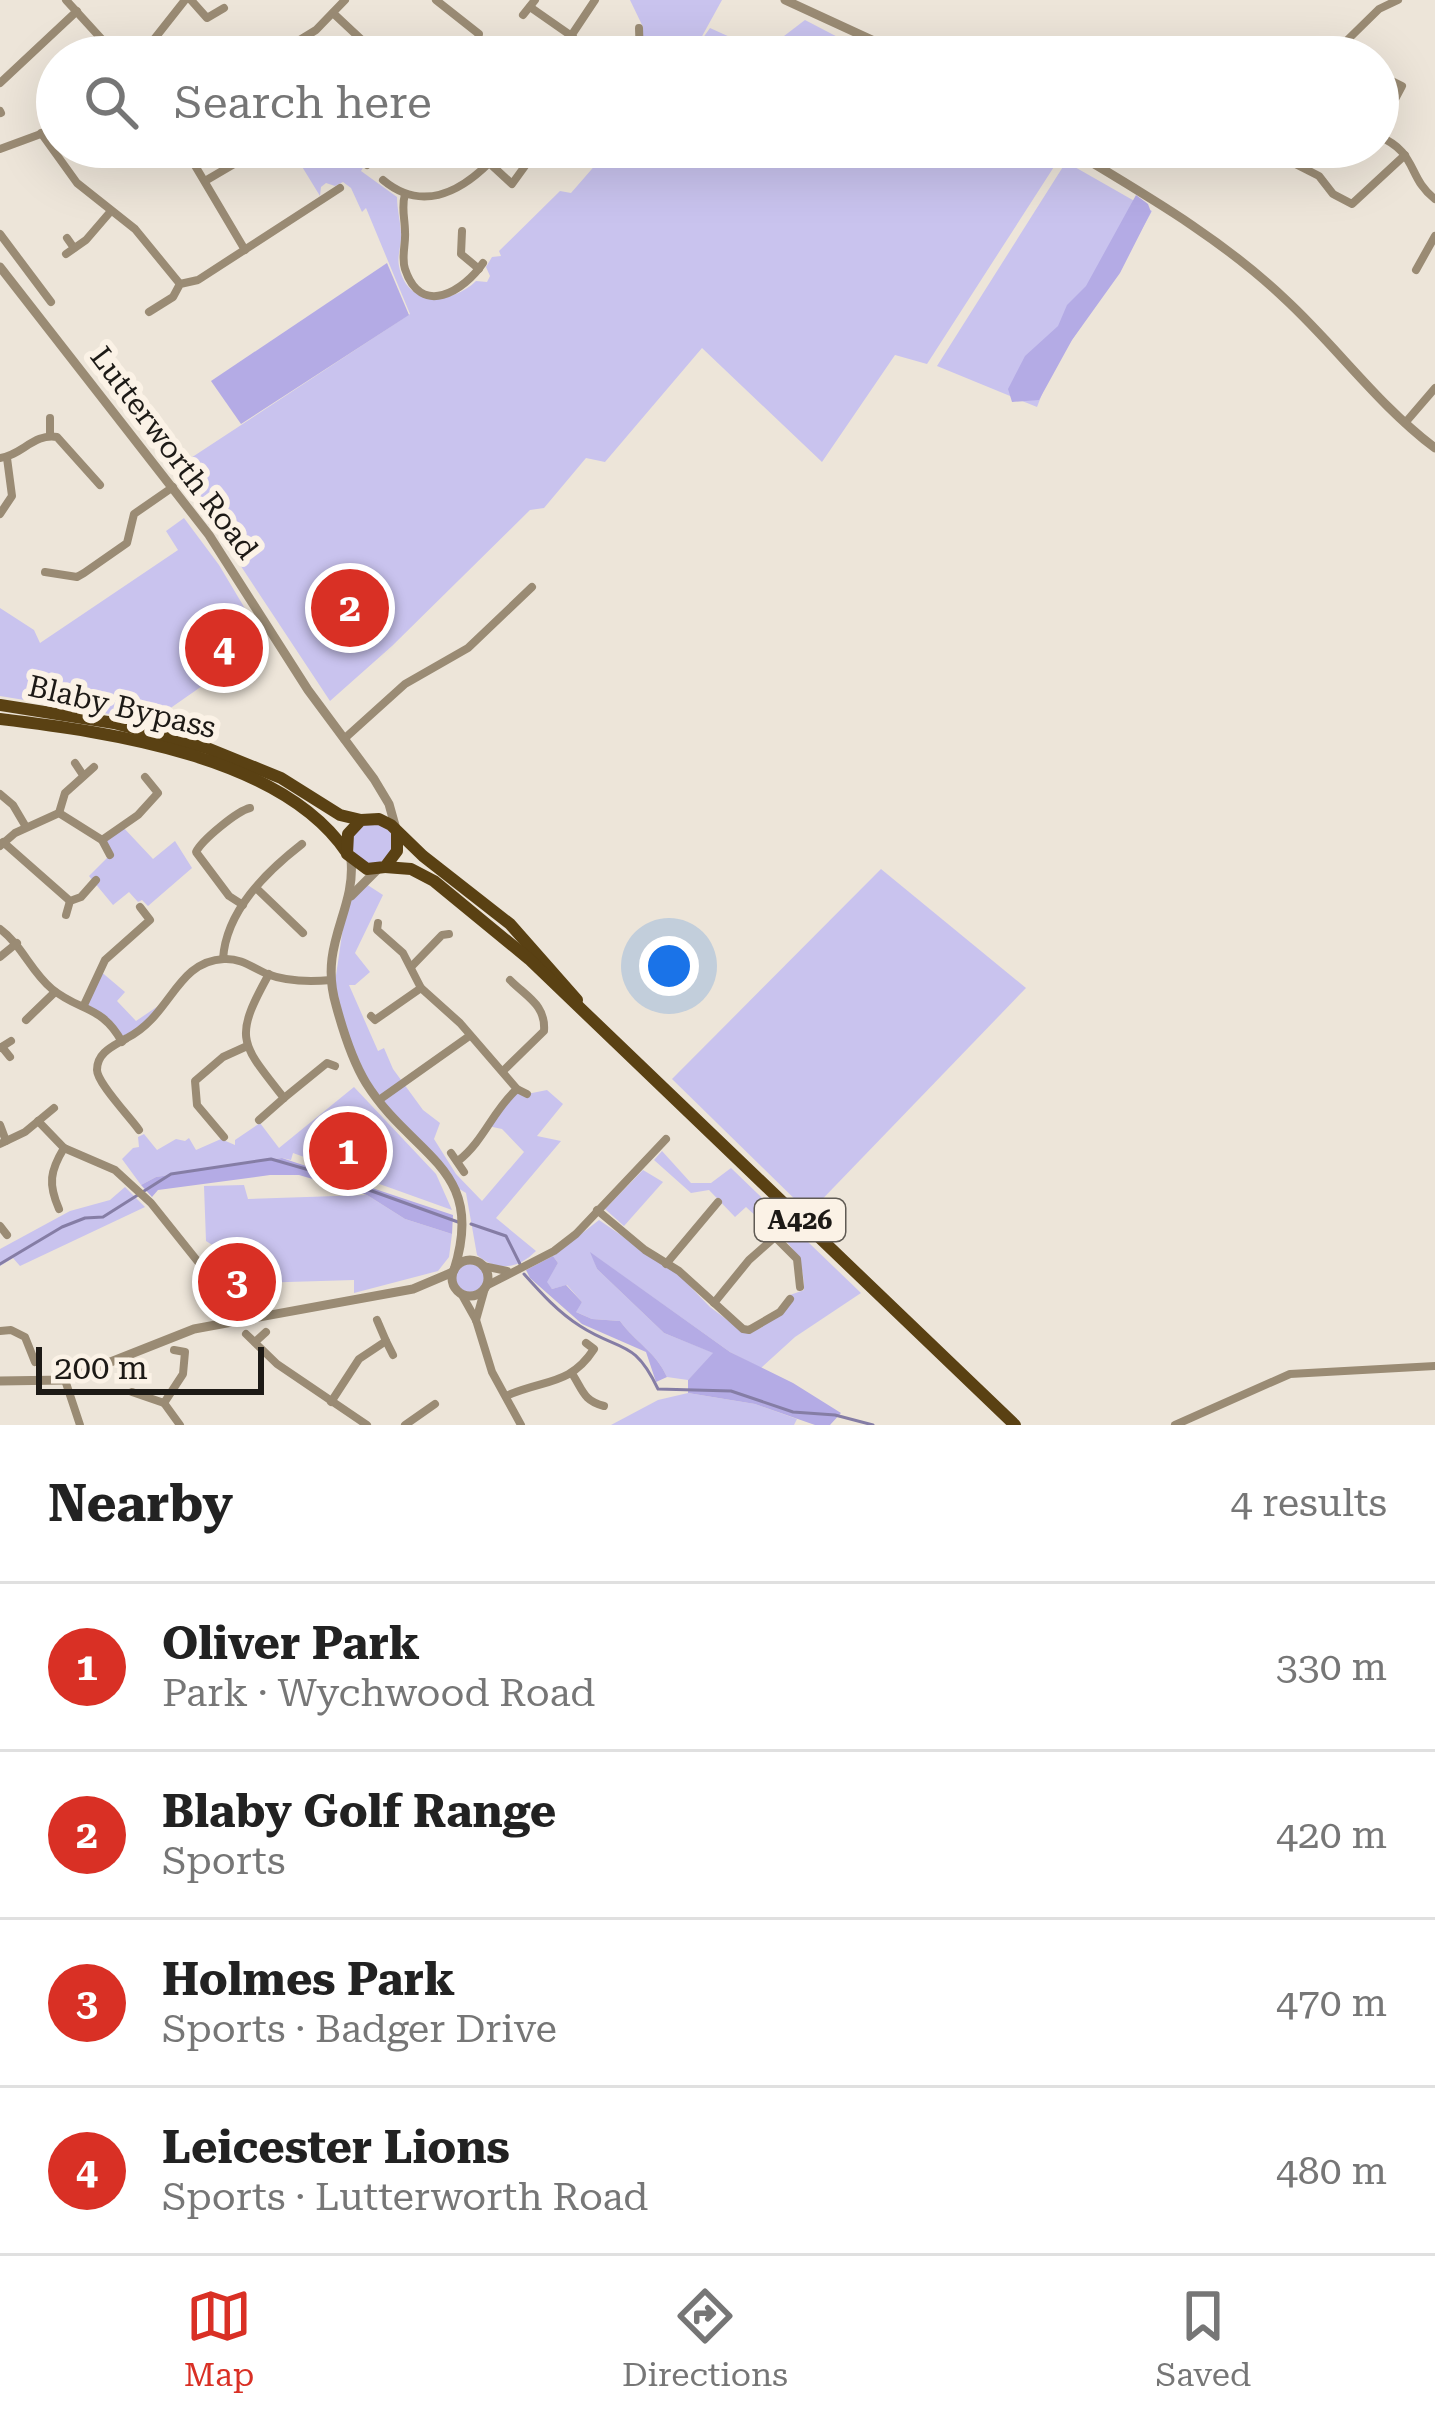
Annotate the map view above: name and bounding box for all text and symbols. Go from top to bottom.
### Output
search box [36,36,1399,168]
icon: search [78,69,144,135]
text: Search here [174,76,432,129]
street label: Lutterworth Road [83,340,266,566]
pin: 2 [311,563,389,653]
pin: 4 [185,603,263,693]
street label: Blaby Bypass [25,668,219,745]
your location [639,936,699,996]
pin: 1 [309,1106,387,1196]
road number: A426 [755,1199,845,1241]
pin: 3 [198,1237,276,1327]
scale bar [36,1341,264,1394]
text: 200 m [54,1348,148,1387]
text: Nearby [48,1474,233,1533]
text: 4 results [1230,1480,1387,1526]
text: Oliver Park [162,1617,420,1670]
text: 1 [76,1644,98,1690]
text: 330 m [1276,1644,1387,1690]
text: Park · Wychwood Road [162,1670,595,1716]
text: Blaby Golf Range [162,1785,556,1838]
text: 2 [76,1812,98,1858]
text: 420 m [1276,1812,1387,1858]
text: Sports [162,1838,285,1884]
text: Holmes Park [162,1953,455,2006]
text: 3 [76,1980,98,2026]
text: 470 m [1276,1980,1387,2026]
text: Sports · Badger Drive [162,2006,557,2052]
text: Leicester Lions [162,2121,510,2174]
text: 4 [76,2148,98,2194]
text: 480 m [1276,2148,1387,2194]
text: Sports · Lutterworth Road [162,2174,648,2220]
tab: Map [184,2283,254,2394]
tab: Directions [622,2283,788,2394]
tab: Saved [1156,2283,1251,2394]

